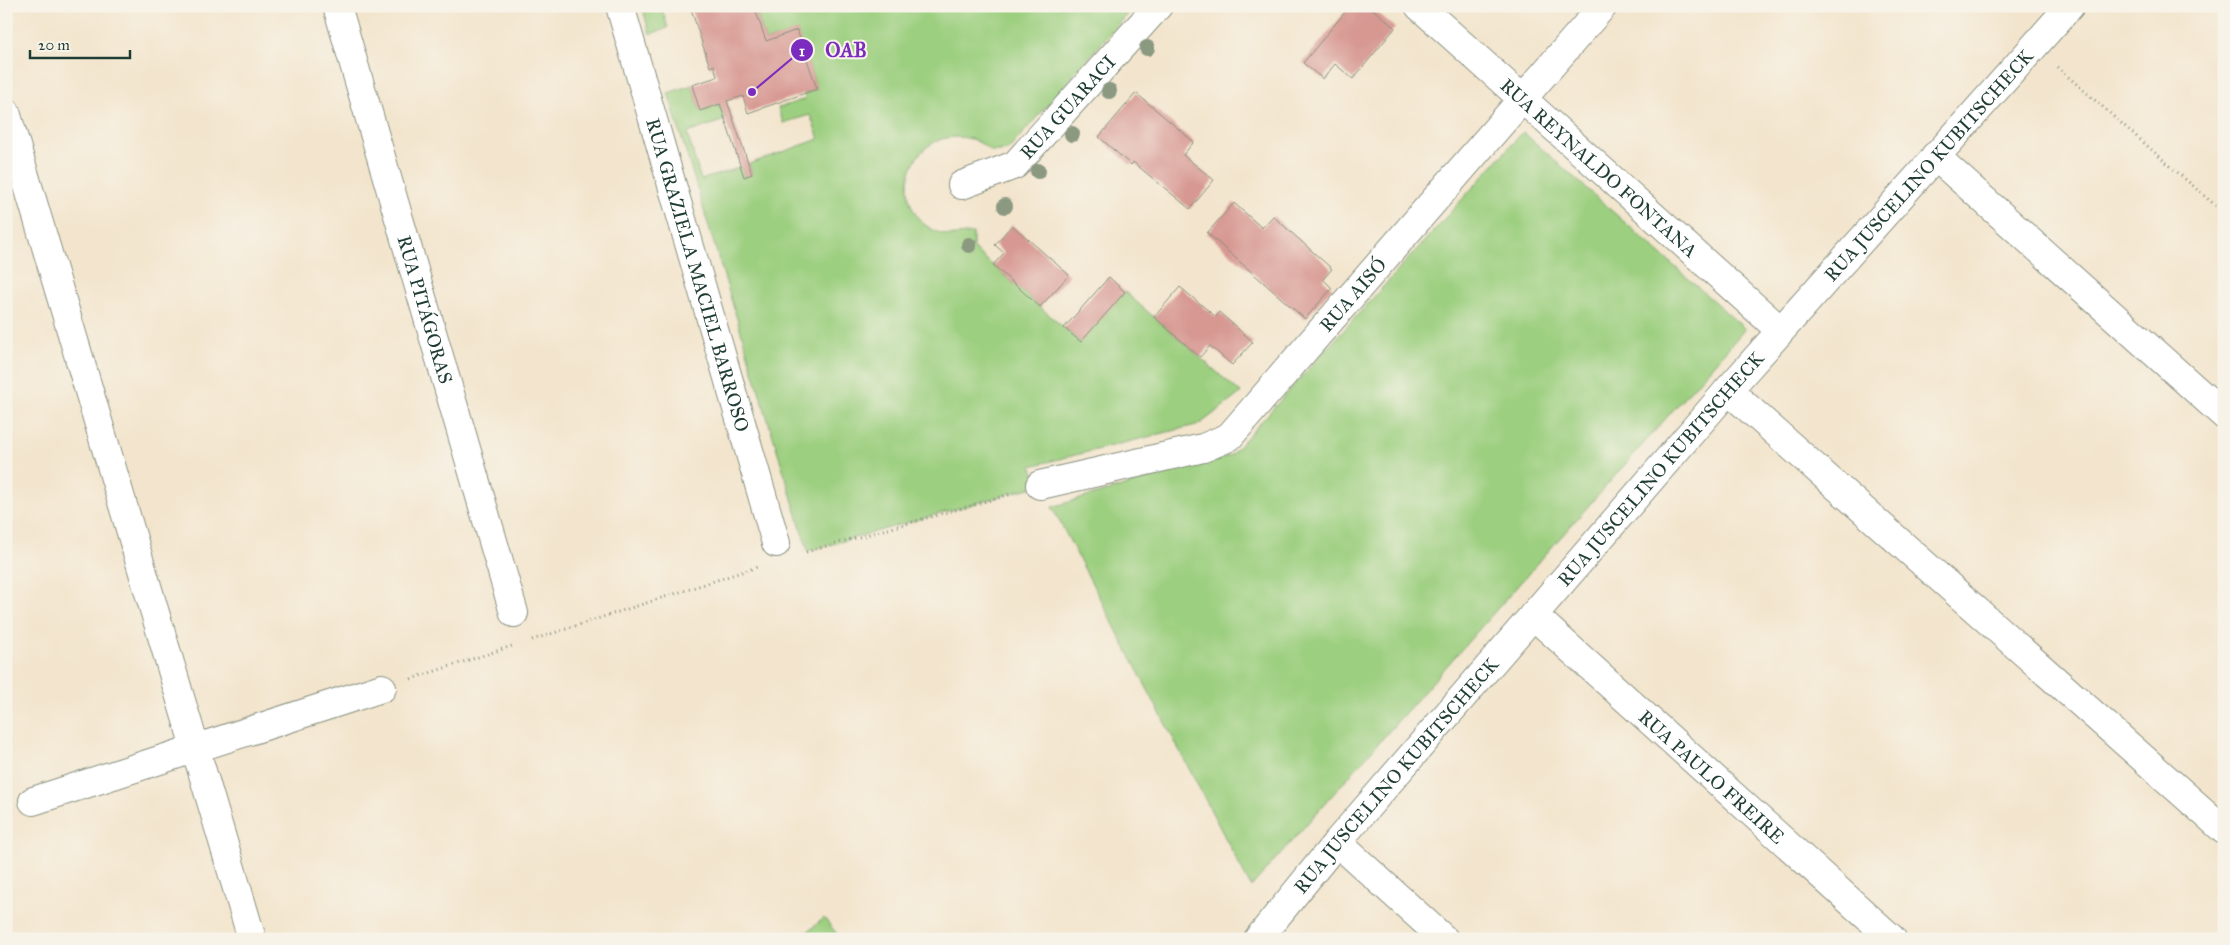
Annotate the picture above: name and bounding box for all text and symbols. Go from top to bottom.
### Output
scale bar [30,28,130,60]
callout: OAB [790,33,877,68]
text: 20 m [38,36,70,54]
text: OAB [825,38,867,62]
text: 1 [799,42,805,60]
street label: RUA JUSCELINO KUBITSCHECK [1819,44,2038,286]
street label: RUA GUARACI [1015,50,1120,163]
street label: RUA REYNALDO FONTANA [1496,73,1702,262]
street label: RUA GRAZIELA MACIEL BARROSO [642,115,755,434]
street label: RUA PITÁGORAS [393,233,458,386]
street label: RUA AISÓ [1314,252,1391,336]
street label: RUA JUSCELINO KUBITSCHECK [1552,346,1769,591]
street label: RUA JUSCELINO KUBITSCHECK [1289,652,1503,898]
street label: RUA PAULO FREIRE [1634,705,1790,848]

